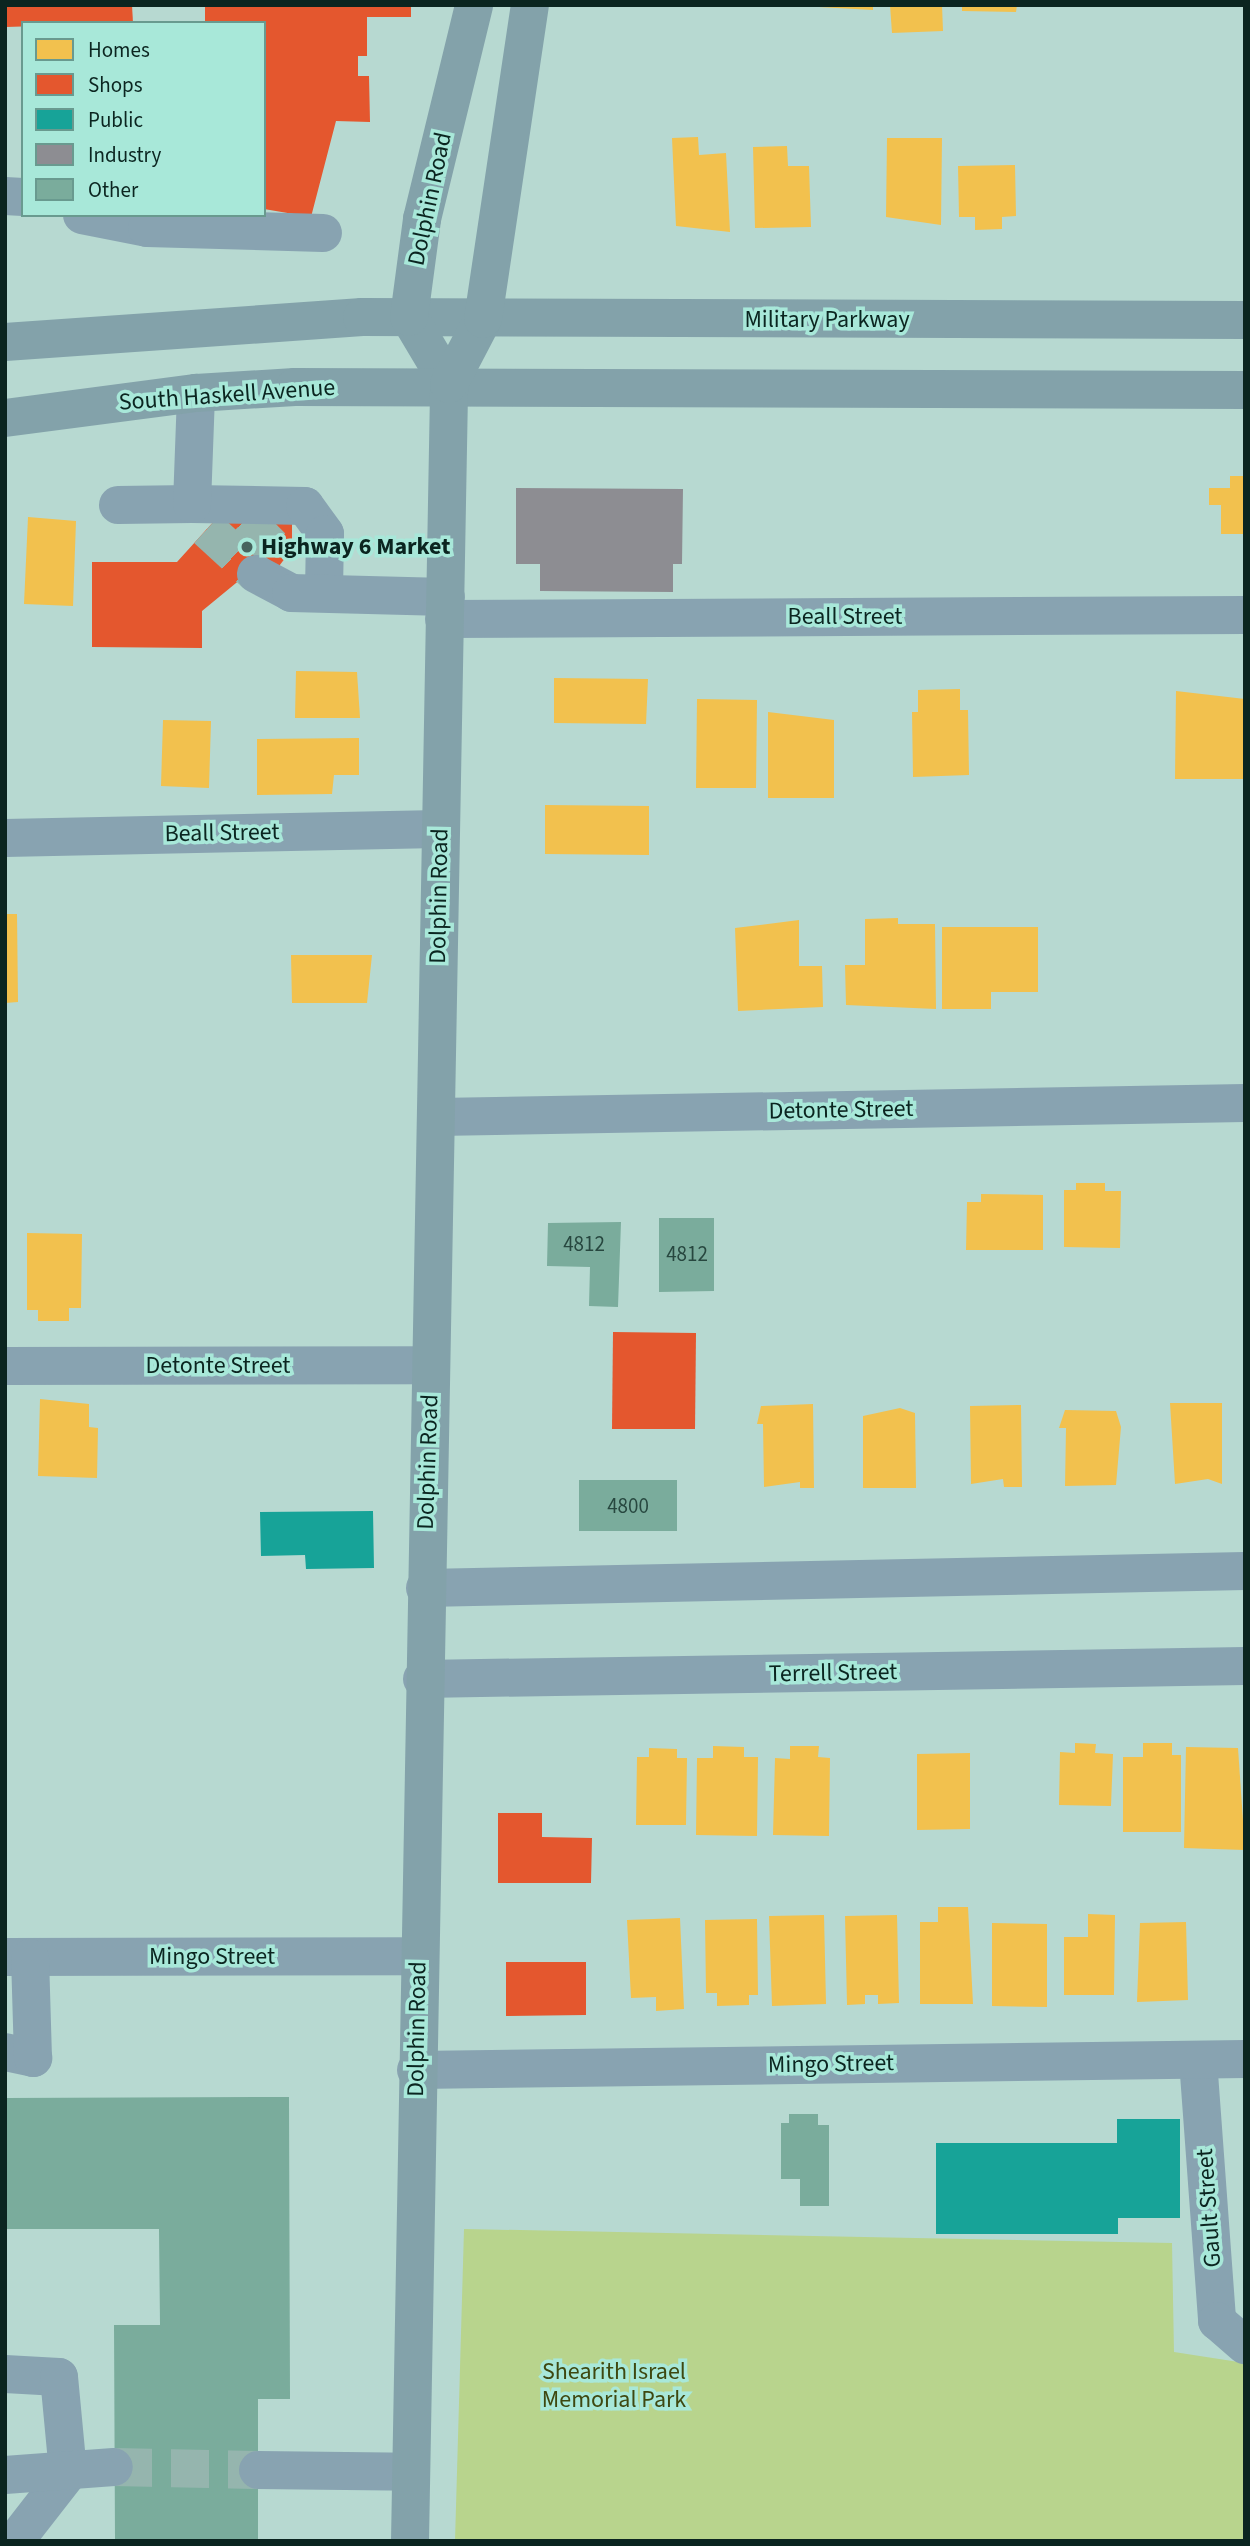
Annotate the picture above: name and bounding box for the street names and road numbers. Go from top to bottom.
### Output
street label: Dolphin Road [402,130,458,268]
street label: Military Parkway [744,306,910,334]
street label: South Haskell Avenue [118,373,336,417]
street label: Beall Street [788,603,902,631]
street label: Beall Street [164,818,280,848]
street label: Dolphin Road [423,828,455,964]
street label: Detonte Street [768,1094,914,1126]
street label: Detonte Street [146,1352,290,1380]
street label: Dolphin Road [411,1394,445,1530]
street label: Terrell Street [768,1657,898,1689]
street label: Mingo Street [149,1943,275,1971]
street label: Dolphin Road [401,1961,433,2097]
street label: Mingo Street [768,2049,894,2079]
street label: Gault Street [1190,2148,1228,2268]

